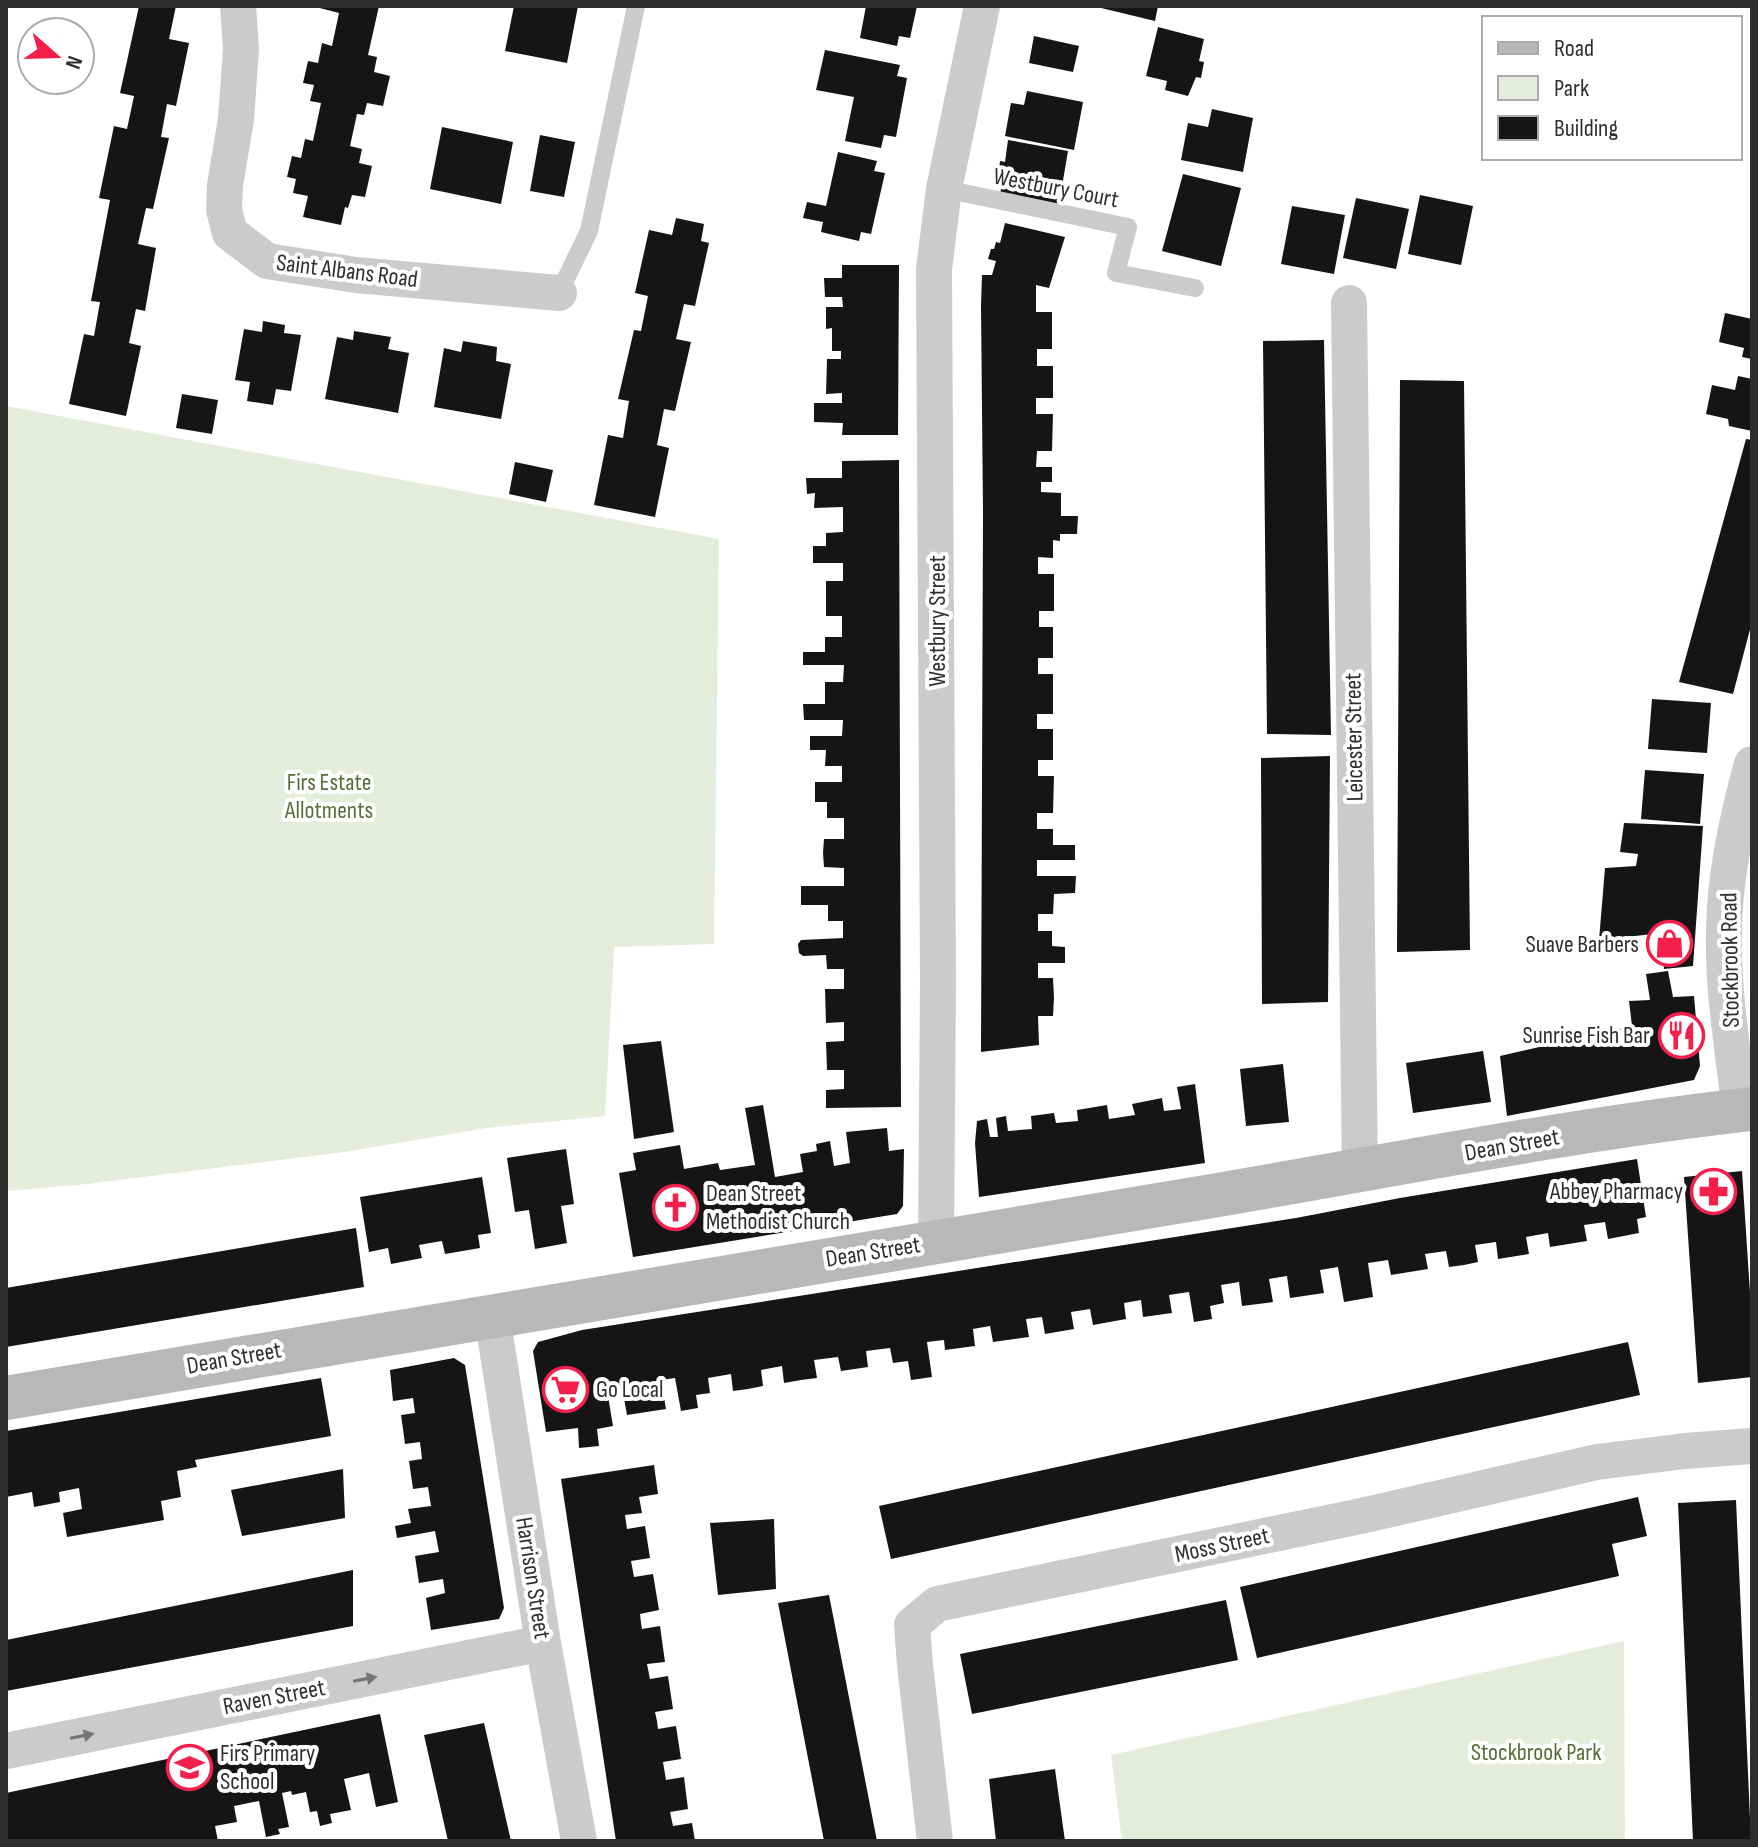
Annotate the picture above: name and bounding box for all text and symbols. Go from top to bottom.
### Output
north arrow [16,16,96,96]
legend [1482,16,1742,160]
text: Road [1554,34,1594,63]
text: N [59,52,88,72]
text: Park [1554,74,1589,103]
text: Building [1554,114,1618,143]
street label: Westbury Court [991,162,1121,214]
street label: Saint Albans Road [275,248,419,294]
street label: Westbury Street [923,555,952,687]
street label: Leicester Street [1338,672,1370,802]
park label: Firs Estate Allotments [284,768,373,825]
street label: Stockbrook Road [1714,892,1746,1028]
shop icon: Suave Barbers [1646,920,1694,968]
place label: Suave Barbers [1525,930,1639,959]
restaurant icon: Sunrise Fish Bar [1657,1011,1705,1059]
place label: Sunrise Fish Bar [1522,1021,1650,1050]
street label: Dean Street [1462,1122,1562,1168]
pharmacy icon: Abbey Pharmacy [1690,1167,1738,1215]
place label: Abbey Pharmacy [1549,1177,1683,1206]
place label: Dean Street Methodist Church [706,1179,850,1236]
church icon: Dean Street Methodist Church [651,1183,699,1231]
street label: Dean Street [824,1230,922,1274]
street label: Dean Street [184,1335,284,1381]
supermarket icon: Go Local [541,1365,589,1413]
place label: Go Local [596,1375,663,1404]
street label: Harrison Street [509,1515,557,1641]
street label: Moss Street [1172,1521,1272,1569]
one-way arrow [353,1672,378,1685]
street label: Raven Street [221,1673,327,1721]
one-way arrow [70,1729,95,1741]
park label: Stockbrook Park [1471,1738,1601,1767]
place label: Firs Primary School [220,1739,315,1796]
school or university icon: Firs Primary School [165,1743,213,1791]

